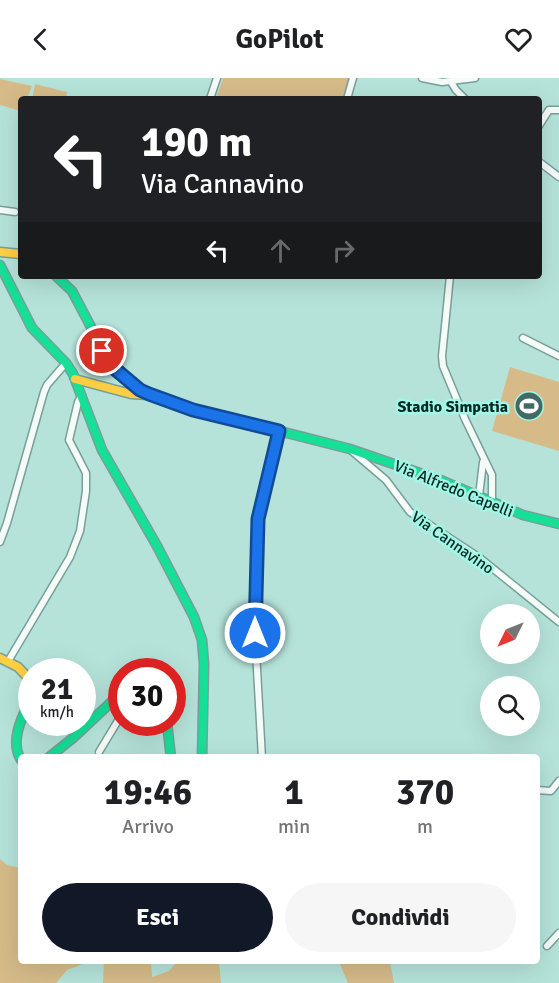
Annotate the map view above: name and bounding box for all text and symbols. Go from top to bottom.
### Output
icon: back [24,23,57,56]
text: GoPilot [235,23,324,56]
icon: heart [502,23,535,56]
text: 190 m [141,117,252,168]
icon: left [42,120,120,198]
text: Via Cannavino [141,168,304,201]
icon: left [201,234,234,267]
icon: ahead [264,234,297,267]
icon: right [327,234,360,267]
pin [76,325,127,376]
icon: arrive [85,334,118,367]
sports icon: Stadio Simpatia [513,390,545,422]
place label: Stadio Simpatia [397,397,508,417]
street label: Via Alfredo Capelli [391,456,516,522]
street label: Via Cannavino [407,507,498,579]
position arrow [223,601,287,665]
north arrow [480,604,540,664]
map controls [480,604,540,736]
speed limit sign: 30 [108,658,186,736]
text: 21 [41,671,73,708]
button: search [480,676,540,736]
text: km/h [40,703,74,721]
text: 19:46 [104,770,192,815]
text: 1 [284,770,304,815]
text: 370 [396,770,454,815]
text: Arrivo [122,814,174,839]
text: min [278,814,310,839]
text: m [417,814,433,839]
button: Esci [42,883,273,952]
button: Condividi [285,883,516,952]

